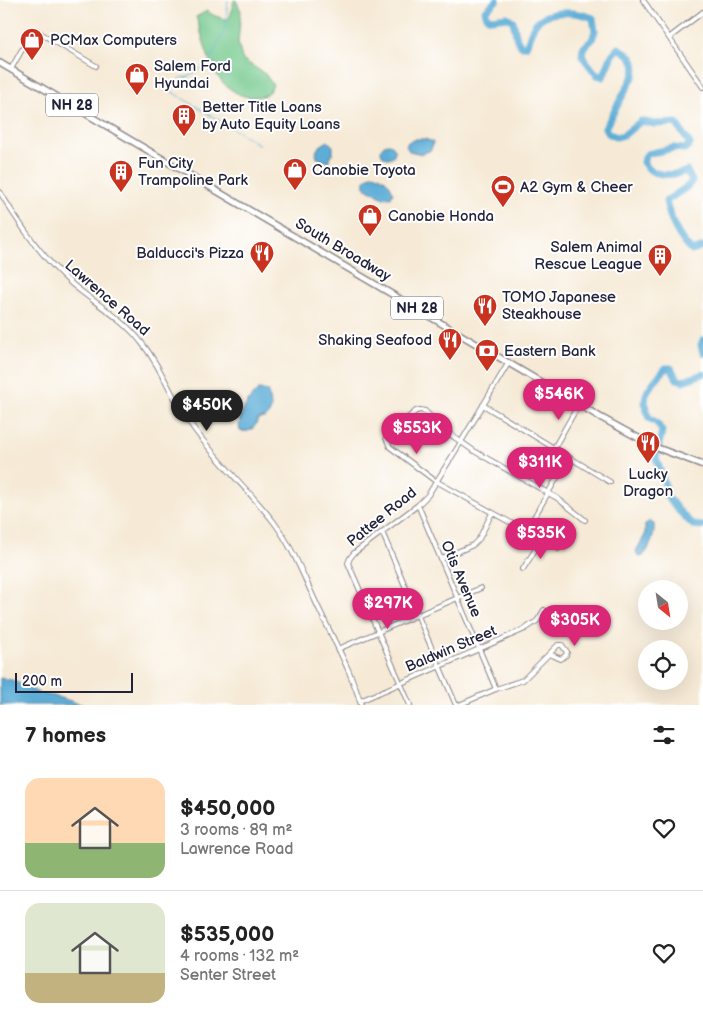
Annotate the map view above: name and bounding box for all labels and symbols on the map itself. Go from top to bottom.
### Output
shop icon: PCMax Computers [19,27,45,61]
place label: PCMax Computers [50,31,178,50]
place label: Salem Ford Hyundai [154,57,231,93]
shop icon: Salem Ford Hyundai [124,62,150,96]
road number: NH 28 [46,94,98,116]
place label: Better Title Loans by Auto Equity Loans [202,98,341,134]
building icon: Better Title Loans by Auto Equity Loans [171,103,197,137]
place label: Fun City Trampoline Park [138,154,248,190]
shop icon: Canobie Toyota [282,157,308,191]
building icon: Fun City Trampoline Park [108,159,134,193]
place label: Canobie Toyota [312,161,416,180]
sports icon: A2 Gym & Cheer [490,174,516,208]
place label: A2 Gym & Cheer [520,178,633,197]
shop icon: Canobie Honda [357,203,383,237]
place label: Canobie Honda [388,207,494,226]
street label: South Broadway [292,214,395,286]
place label: Salem Animal Rescue League [534,238,642,274]
restaurant icon: Balducci's Pizza [249,240,275,274]
building icon: Salem Animal Rescue League [647,243,673,277]
place label: Balducci's Pizza [136,244,244,263]
street label: Lawrence Road [61,256,153,340]
place label: TOMO Japanese Steakhouse [502,288,616,324]
restaurant icon: TOMO Japanese Steakhouse [472,293,498,327]
road number: NH 28 [391,296,443,320]
restaurant icon: Shaking Seafood [437,327,463,361]
place label: Shaking Seafood [318,331,432,350]
bank icon: Eastern Bank [474,338,500,372]
place label: Eastern Bank [504,342,596,361]
pin: $546K [524,378,594,421]
pin: $450K [172,390,242,432]
pin: $553K [382,412,452,455]
restaurant icon: Lucky Dragon [635,430,661,464]
pin: $311K [505,446,575,489]
place label: Lucky Dragon [623,465,673,501]
street label: Pattee Road [343,483,421,551]
pin: $535K [506,518,576,560]
street label: Otis Avenue [436,538,486,620]
north arrow [638,580,688,630]
pin: $297K [353,588,423,630]
pin: $305K [540,604,610,647]
street label: Baldwin Street [403,621,500,677]
scale bar [15,670,132,693]

